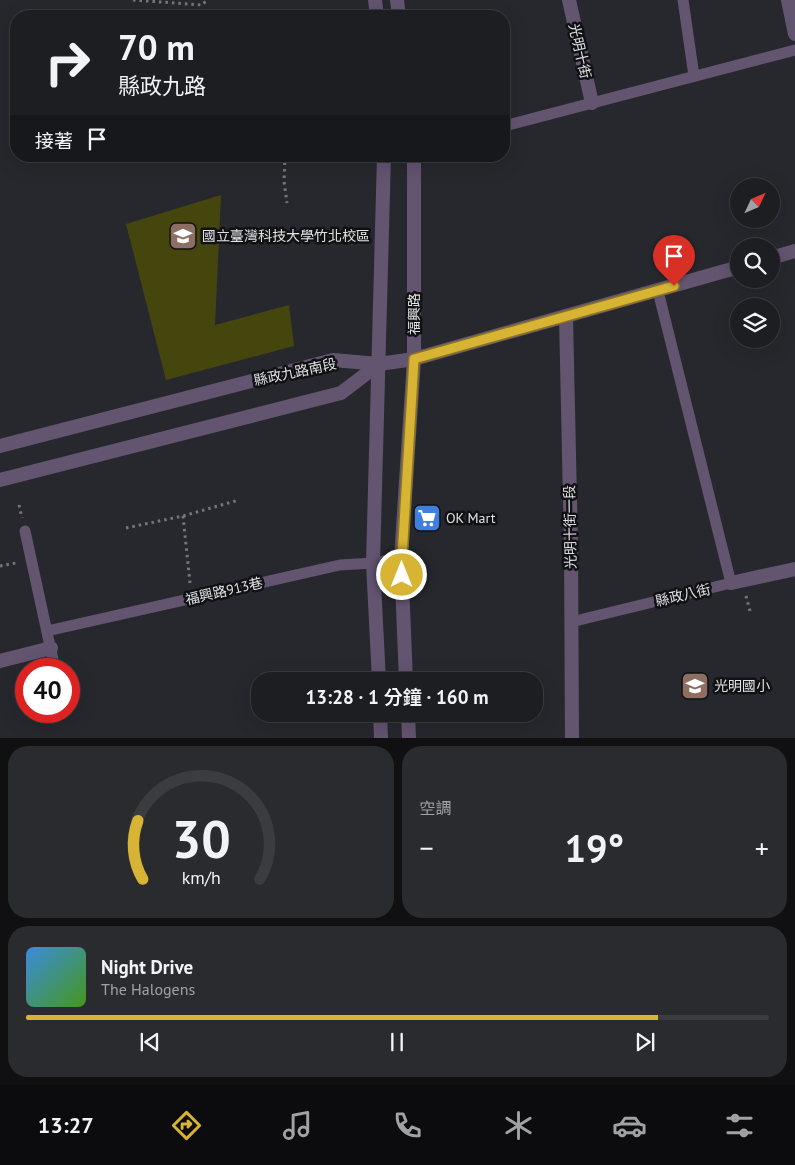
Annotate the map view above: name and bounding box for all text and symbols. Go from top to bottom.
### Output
street label: 光明十街 [565,22,595,80]
text: 70 m [118,24,195,70]
icon: right [35,30,100,95]
text: 縣政九路 [118,72,206,100]
icon: arrive [83,125,111,153]
text: 接著 [35,129,73,153]
north arrow [730,178,780,228]
map controls [730,178,780,348]
school or university icon: 國立臺灣科技大學竹北校區 [168,221,198,251]
place label: 國立臺灣科技大學竹北校區 [202,227,370,245]
pin [653,235,695,286]
button: search [730,238,780,288]
icon: arrive [660,242,688,270]
street label: 福興路 [405,293,423,335]
button: layers [730,298,780,348]
street label: 縣政九路南段 [252,354,338,390]
street label: 光明十街一段 [560,485,580,569]
supermarket icon: OK Mart [412,503,442,533]
place label: OK Mart [446,509,496,527]
position arrow [375,548,427,600]
street label: 福興路913巷 [184,573,264,609]
street label: 縣政八街 [654,580,712,610]
speed limit sign: 40 [15,658,80,723]
school or university icon: 光明國小 [680,671,710,701]
place label: 光明國小 [714,677,770,695]
text: 13:28 · 1 分鐘 · 160 m [305,685,489,709]
text: 空調 [420,798,452,818]
text: 30 [171,805,230,872]
text: 19° [564,823,624,872]
text: − [420,829,434,866]
text: + [755,829,769,866]
text: km/h [181,866,220,889]
text: Night Drive [101,955,193,979]
text: The Halogens [101,979,195,999]
icon: previous [136,1028,164,1056]
icon: pause [383,1028,411,1056]
icon: next [631,1028,659,1056]
icon: directions [169,1108,204,1143]
icon: music [280,1108,315,1143]
icon: phone [390,1108,425,1143]
icon: climate [501,1108,536,1143]
icon: car [612,1108,647,1143]
icon: filters [722,1108,757,1143]
text: 13:27 [38,1111,94,1139]

